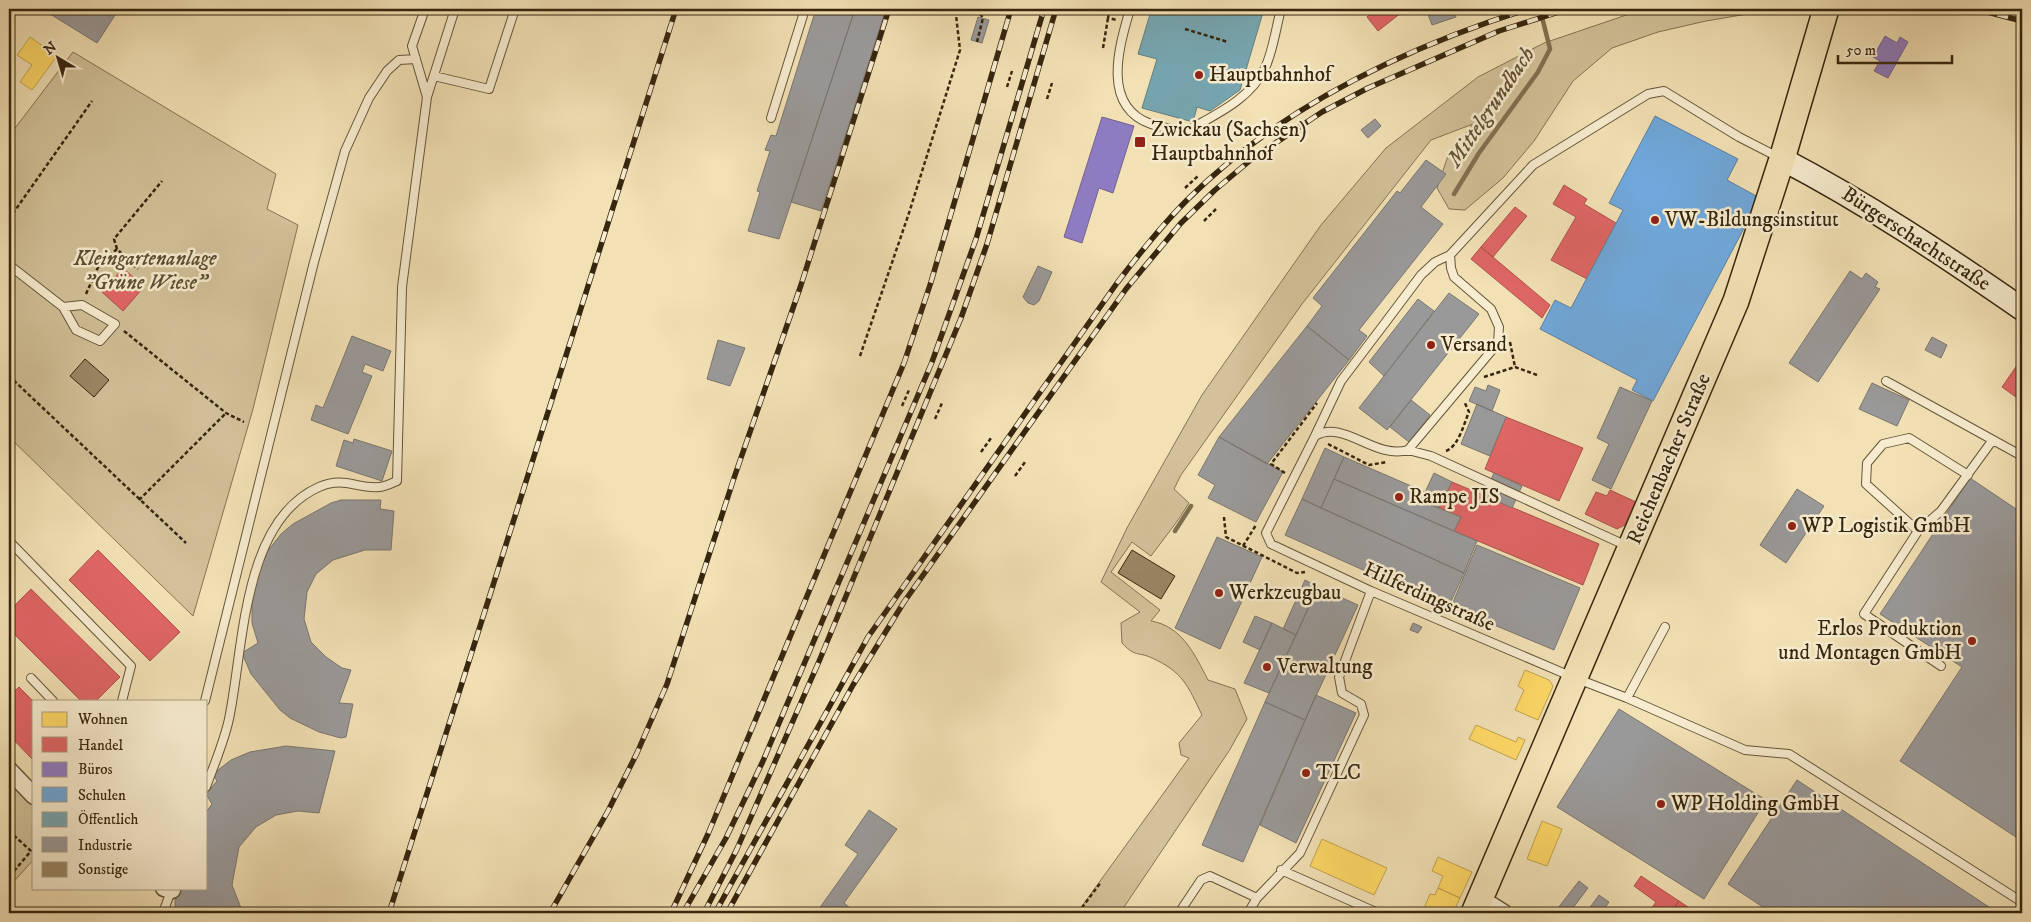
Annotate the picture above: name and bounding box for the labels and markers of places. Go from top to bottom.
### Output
place label: Hauptbahnhof [1209,62,1335,88]
marker: Hauptbahnhof [1193,69,1205,81]
place label: Zwickau (Sachsen) Hauptbahnhof [1151,117,1307,167]
marker: Zwickau (Sachsen) Hauptbahnhof [1133,135,1147,149]
place label: VW-Bildungsinstitut [1664,207,1839,233]
marker: VW-Bildungsinstitut [1649,214,1661,226]
place label: Versand [1440,332,1508,358]
marker: Versand [1425,339,1437,351]
place label: Rampe JIS [1409,484,1500,510]
marker: Rampe JIS [1393,491,1405,503]
place label: WP Logistik GmbH [1801,513,1971,539]
marker: WP Logistik GmbH [1786,520,1798,532]
place label: Werkzeugbau [1228,580,1341,606]
marker: Werkzeugbau [1213,587,1225,599]
place label: Erlos Produktion und Montagen GmbH [1778,616,1962,666]
marker: Erlos Produktion und Montagen GmbH [1966,635,1978,647]
place label: Verwaltung [1276,654,1373,680]
marker: Verwaltung [1261,661,1273,673]
place label: TLC [1316,760,1361,786]
marker: TLC [1300,767,1312,779]
place label: WP Holding GmbH [1670,791,1840,817]
marker: WP Holding GmbH [1655,798,1667,810]

